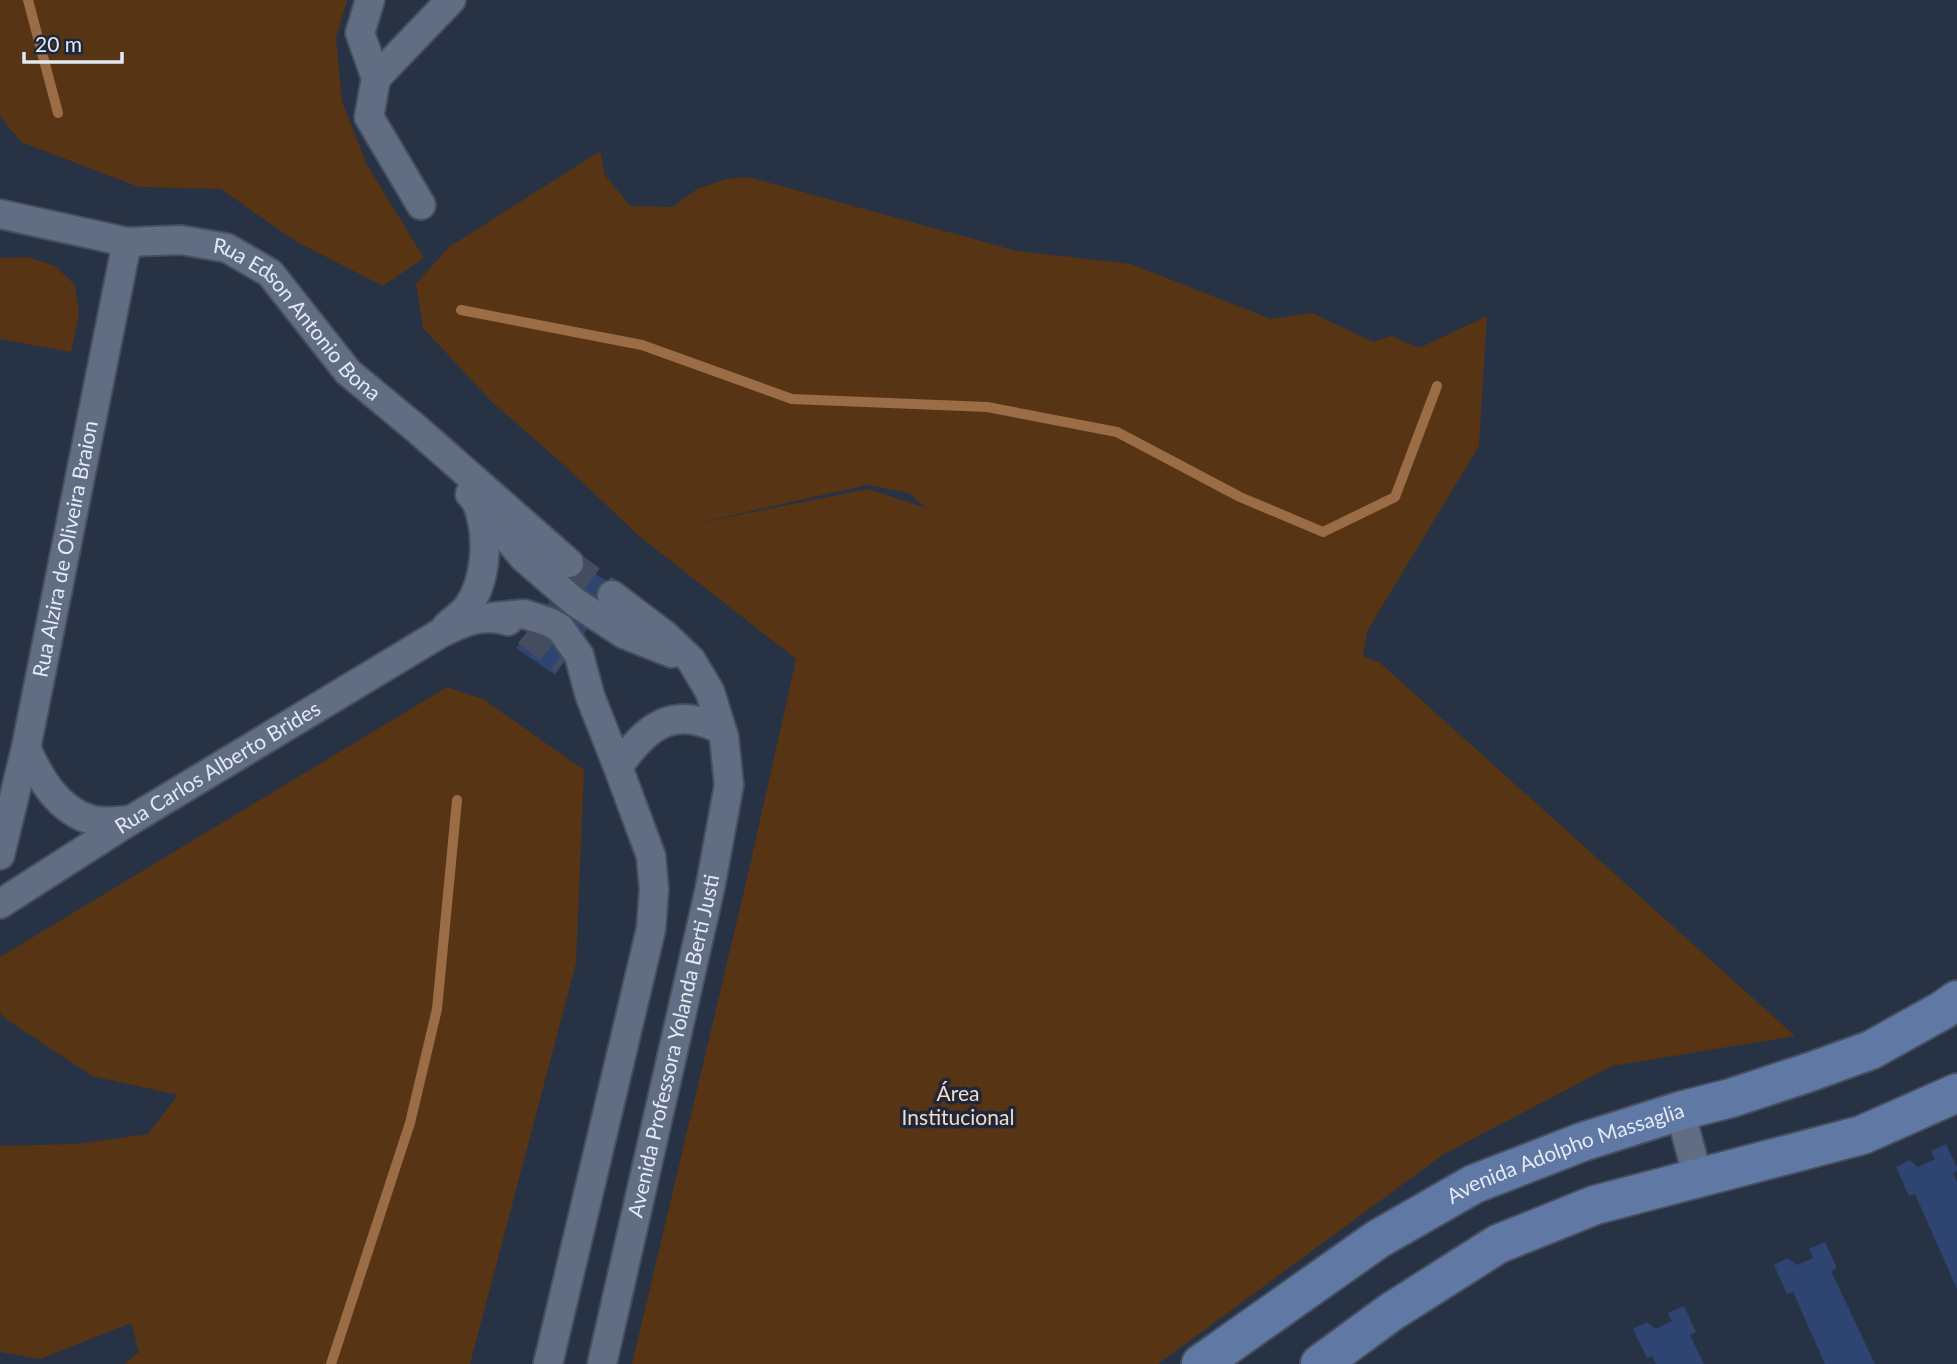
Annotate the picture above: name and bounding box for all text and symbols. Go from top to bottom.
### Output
scale bar [24,21,122,65]
text: 20 m [35,31,82,56]
street label: Rua Edson Antonio Bona [212,232,387,405]
street label: Rua Alzira de Oliveira Braion [26,418,102,679]
street label: Rua Carlos Alberto Brides [110,695,324,838]
street label: Avenida Professora Yolanda Berti Justi [622,872,723,1220]
park label: Área Institucional [902,1080,1014,1129]
street label: Avenida Adolpho Massaglia [1442,1096,1687,1208]

